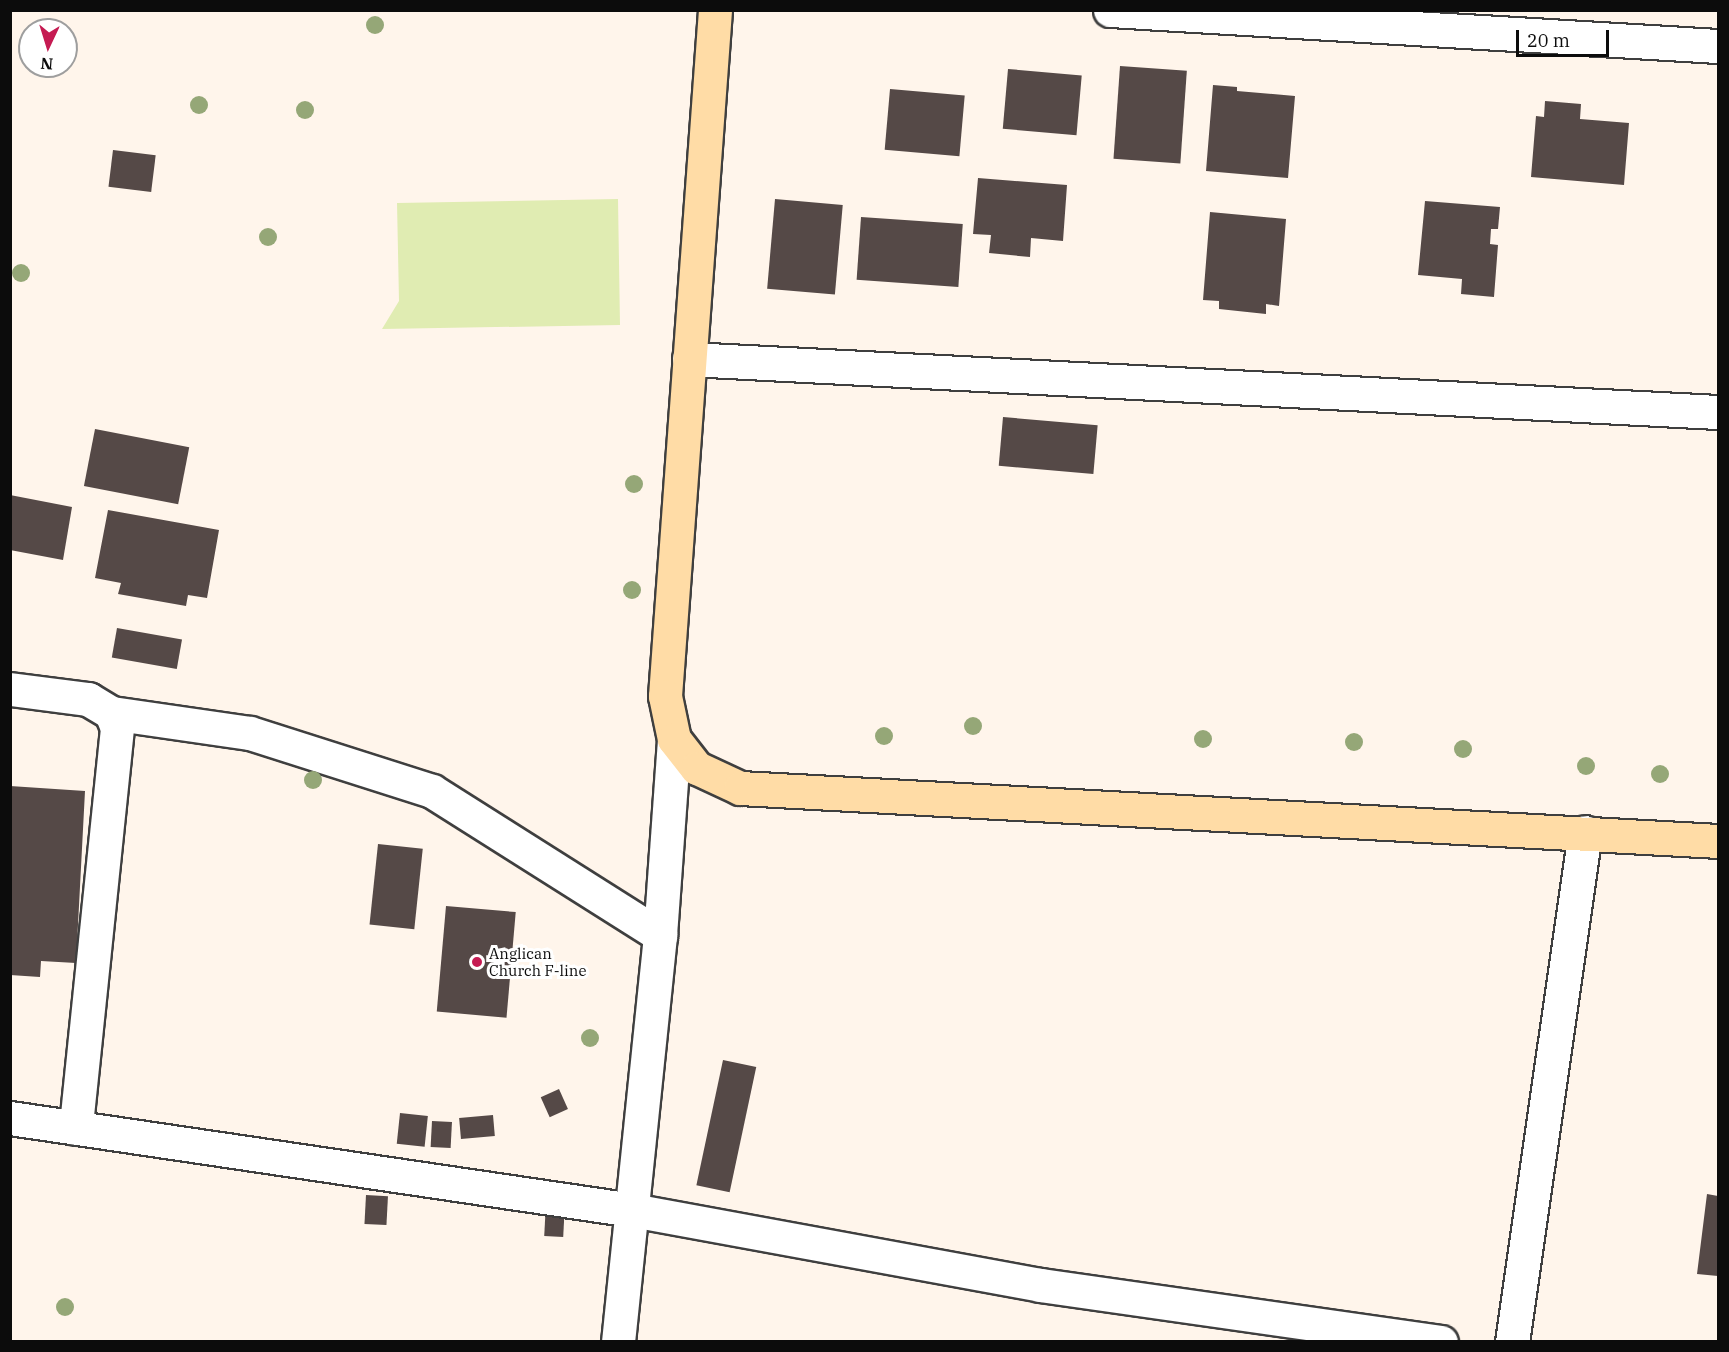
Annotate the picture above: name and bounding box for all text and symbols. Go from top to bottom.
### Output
north arrow [18,18,78,78]
scale bar [1519,18,1612,56]
text: 20 m [1527,29,1570,52]
text: N [40,54,54,74]
place label: Anglican Church F-line [489,944,586,979]
marker: Anglican Church F-line [470,955,484,969]

